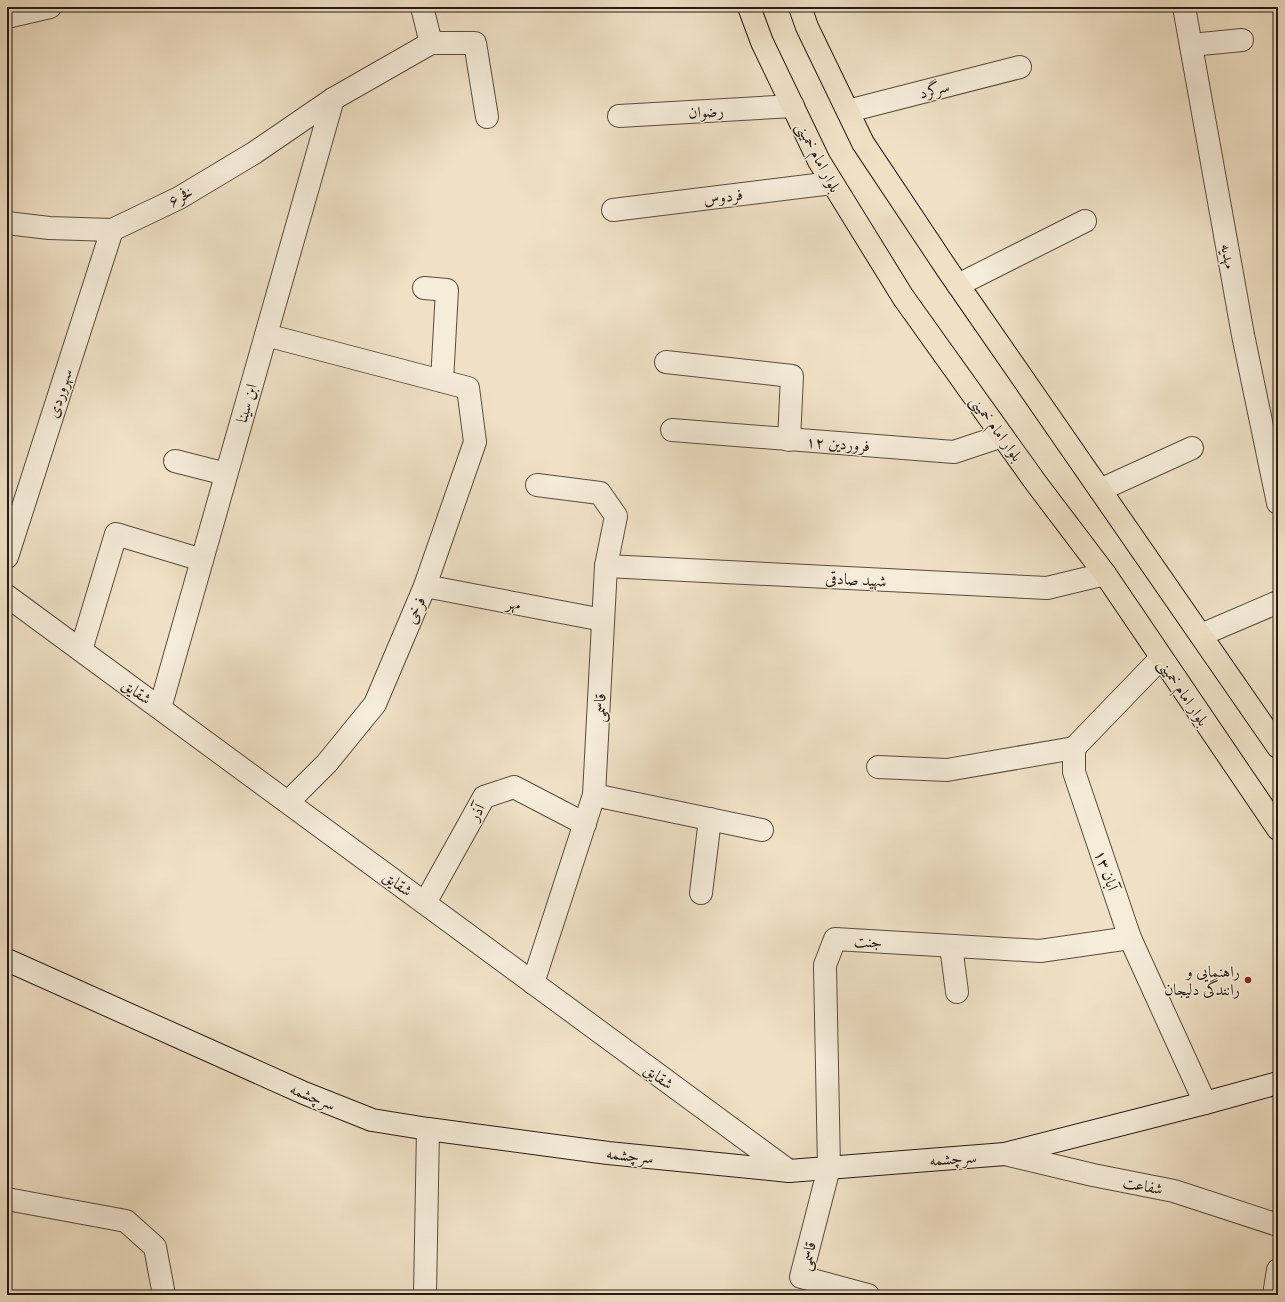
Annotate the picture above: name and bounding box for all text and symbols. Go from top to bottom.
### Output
street label: سرگرد [916,73,952,105]
street label: رضوان [688,98,724,124]
street label: بلوار امام خمینی [788,117,848,198]
street label: فخر۶ [163,179,197,213]
street label: فردوس [702,182,744,210]
street label: مهدیه [1215,242,1243,270]
street label: سهروردی [40,365,78,421]
street label: ابن سینا [229,381,263,425]
street label: بلوار امام خمینی [962,390,1029,468]
street label: ۱۲ فروردین [805,429,871,457]
street label: شهید صادقی [825,565,887,593]
street label: مهر [503,590,523,616]
street label: فرخی [399,593,431,627]
street label: بلوار امام خمینی [1150,653,1215,732]
street label: شقایق [117,672,157,710]
street label: قاسمی [586,693,612,723]
street label: آذر [460,797,491,827]
street label: ۱۳ آبان [1089,846,1126,895]
street label: شقایق [378,864,418,902]
street label: جنت [853,928,883,954]
place label: راهنمایی و رانندگی دلیجان [1164,959,1240,1001]
marker: راهنمایی و رانندگی دلیجان [1243,975,1253,985]
street label: شقایق [639,1057,679,1095]
street label: سرچشمه [287,1076,339,1116]
street label: سرچشمه [605,1141,655,1169]
street label: سرچشمه [929,1144,977,1172]
street label: شفاعت [1121,1169,1165,1201]
street label: قاسمی [792,1239,822,1273]

